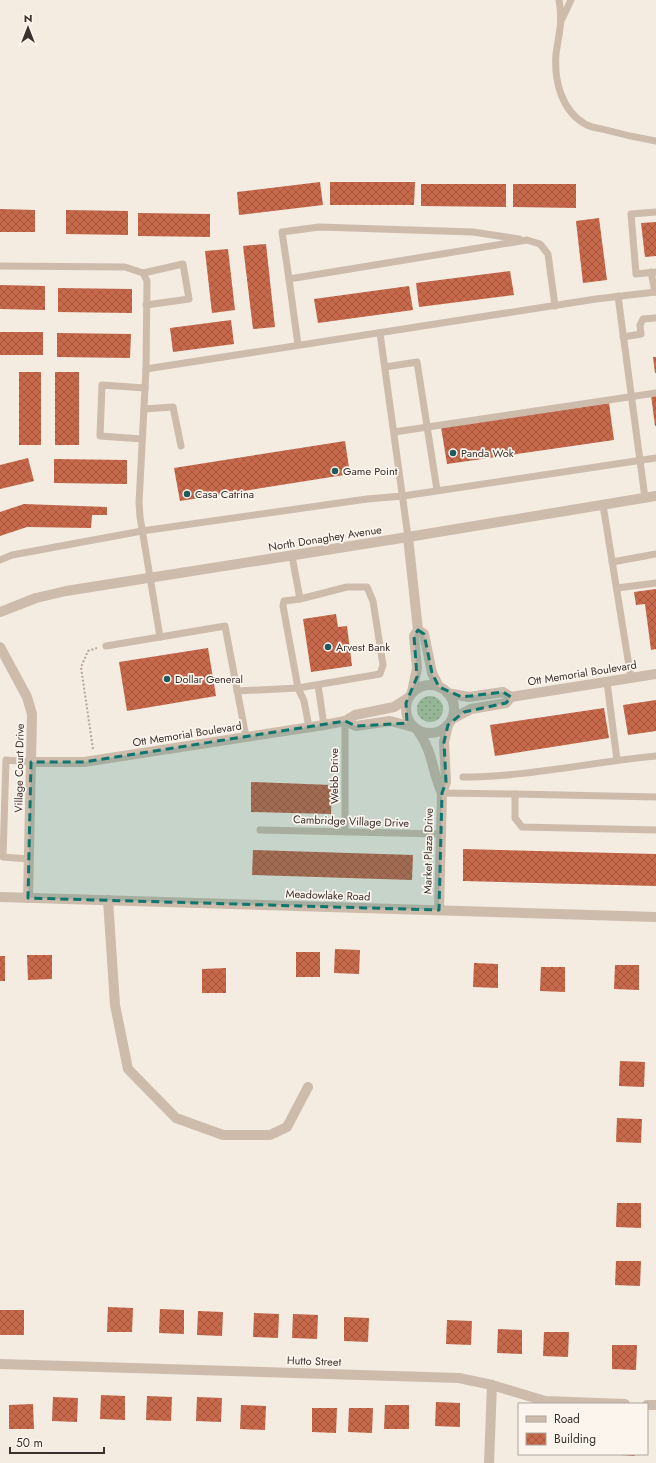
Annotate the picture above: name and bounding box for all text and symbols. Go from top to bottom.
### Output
north arrow [8,8,48,48]
text: N [24,10,32,26]
place label: Panda Wok [461,445,514,461]
marker: Panda Wok [448,448,458,458]
place label: Game Point [343,463,398,479]
marker: Game Point [330,466,340,476]
place label: Casa Catrina [195,486,254,502]
marker: Casa Catrina [182,489,192,499]
street label: North Donaghey Avenue [267,521,383,555]
place label: Arvest Bank [336,639,390,655]
marker: Arvest Bank [323,642,333,652]
street label: Ott Memorial Boulevard [526,656,638,690]
place label: Dollar General [175,671,243,687]
marker: Dollar General [162,674,172,684]
street label: Ott Memorial Boulevard [131,717,243,751]
street label: Village Court Drive [10,723,28,813]
street label: Webb Drive [326,748,342,804]
street label: Market Plaza Drive [419,807,437,894]
street label: Cambridge Village Drive [293,811,410,831]
street label: Meadowlake Road [285,886,371,904]
street label: Hutto Street [286,1352,342,1370]
legend [518,1403,648,1455]
text: Road [554,1410,580,1428]
scale bar [10,1429,104,1455]
text: Building [554,1430,596,1448]
text: 50 m [16,1434,43,1452]

